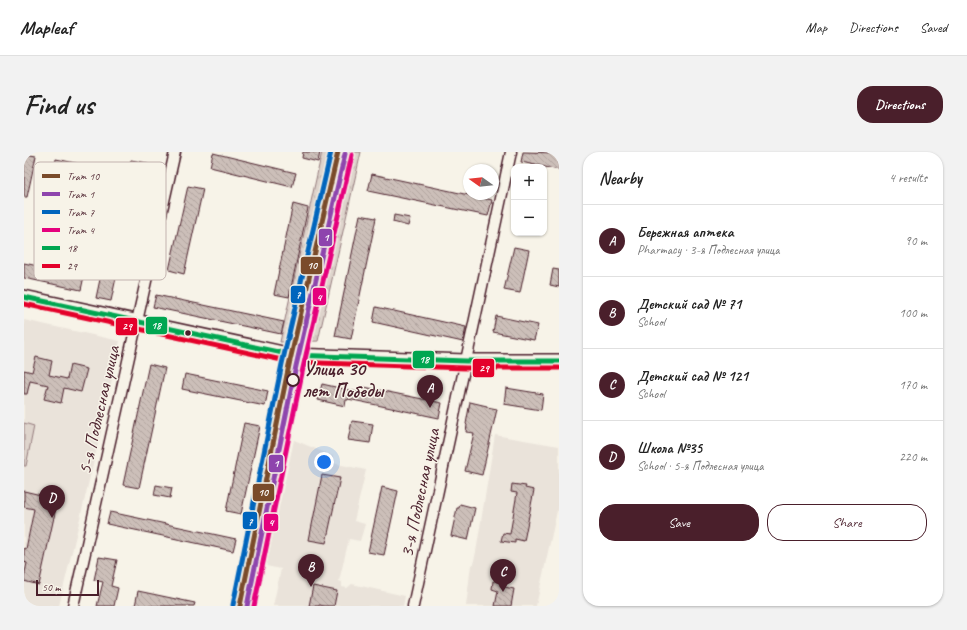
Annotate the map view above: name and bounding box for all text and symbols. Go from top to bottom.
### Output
text: Mapleaf [20,16,73,40]
text: Map [806,19,827,36]
text: Directions [849,19,898,36]
text: Saved [920,19,947,36]
button: Directions [857,86,943,123]
text: Find us [24,87,94,122]
legend [34,162,166,280]
north arrow [463,164,499,200]
map controls [511,164,547,236]
button: + [511,164,547,200]
text: Nearby [599,168,642,189]
text: Tram 10 [67,169,100,183]
text: 4 results [889,170,927,186]
text: Tram 1 [67,187,95,201]
button: − [511,200,547,236]
text: Tram 7 [67,205,95,219]
text: Tram 4 [67,223,95,237]
text: Бережная аптека [637,223,733,242]
line badge: 1 [318,228,333,247]
text: 1 [324,230,330,244]
text: A [609,233,615,249]
text: 90 m [905,233,927,249]
text: 18 [67,241,78,255]
text: Pharmacy · 3-я Подлесная улица [637,242,780,258]
line badge: 10 [300,256,323,275]
text: 10 [307,258,318,272]
text: 29 [67,259,78,273]
line badge: 7 [290,285,306,304]
text: 7 [296,287,302,301]
line badge: 4 [312,287,327,306]
text: 4 [317,290,324,304]
text: Детский сад № 71 [637,295,741,314]
text: B [609,305,615,321]
text: 100 m [899,305,927,321]
text: School [637,314,665,330]
line badge: 18 [145,316,168,335]
line badge: 29 [115,317,138,336]
text: 18 [151,318,163,332]
text: 29 [122,319,133,333]
unlabelled marker [183,328,193,338]
street label: 5-я Подлесная улица [73,342,126,477]
line badge: 18 [412,350,435,369]
text: 18 [419,352,431,366]
place label: Улица 30 лет Победы [303,357,385,403]
line badge: 29 [472,358,495,378]
text: 29 [479,361,490,375]
text: Детский сад № 121 [637,367,748,386]
marker: Улица 30 лет Победы [286,373,300,387]
pin: A [417,375,443,408]
text: C [609,377,615,393]
text: 170 m [899,377,927,393]
text: School [637,386,665,402]
street label: 3-я Подлесная улица [395,425,446,560]
text: Школа №35 [637,439,702,458]
text: D [608,449,616,465]
text: 220 m [899,449,927,465]
your location [314,452,334,472]
line badge: 1 [268,454,284,473]
text: 1 [274,456,280,470]
text: School · 5-я Подлесная улица [637,458,763,474]
line badge: 10 [252,483,275,502]
pin: D [39,485,65,518]
text: 10 [258,485,269,499]
button: Save [599,504,759,541]
button: Share [767,504,927,541]
line badge: 7 [242,511,258,530]
line badge: 4 [263,513,279,532]
text: 7 [248,514,254,528]
text: 4 [269,515,276,529]
pin: B [298,554,324,587]
pin: C [490,559,516,592]
scale bar [36,578,99,597]
text: 50 m [42,580,61,594]

